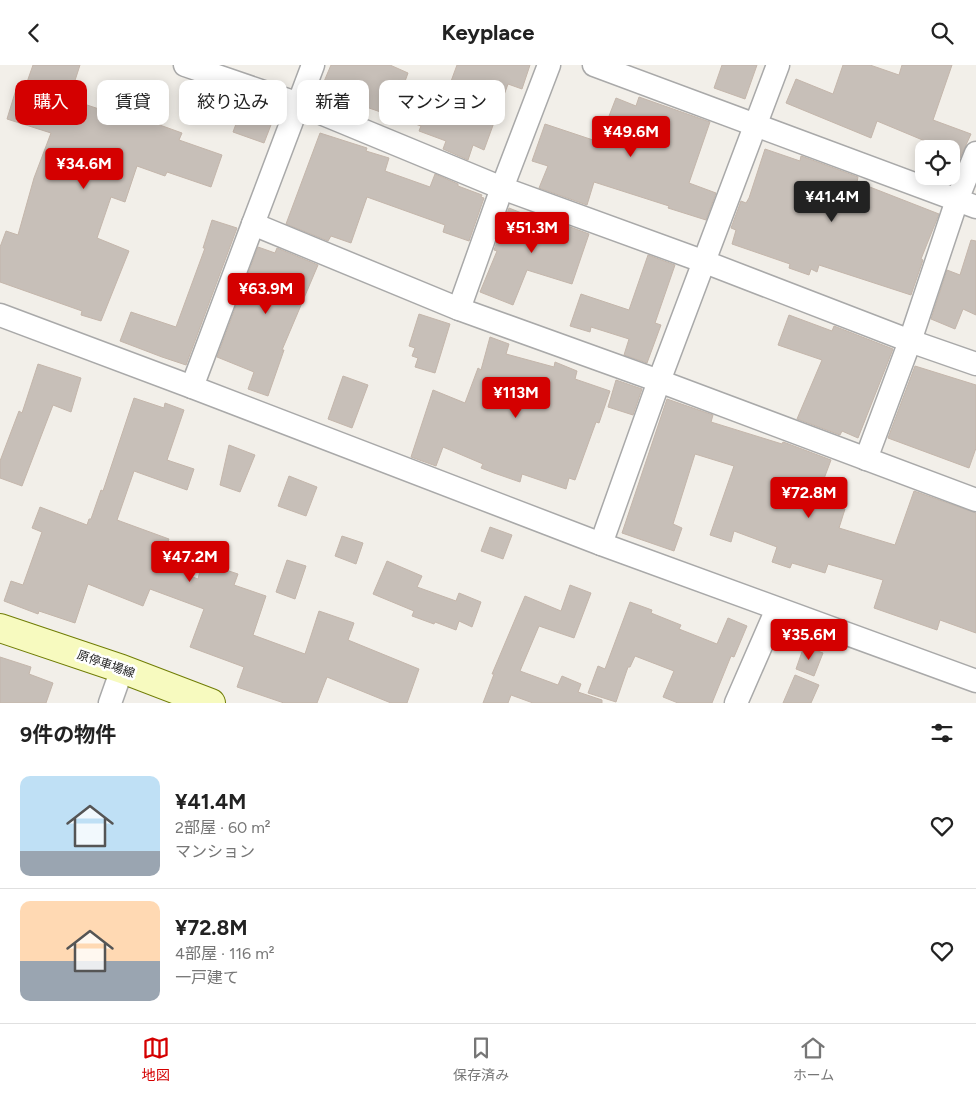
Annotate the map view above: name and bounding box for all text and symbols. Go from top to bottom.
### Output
icon: back [20,19,48,47]
text: Keyplace [442,19,534,46]
icon: search [928,19,956,47]
chip: 購入 [15,80,87,125]
chip: 賃貸 [97,80,169,125]
chip: 絞り込み [179,80,287,125]
chip: 新着 [297,80,369,125]
chip: マンション [379,80,505,125]
pin: ¥49.6M [590,116,672,158]
text: ¥49.6M [603,122,659,141]
map controls [915,140,960,185]
button: locate [915,140,960,185]
pin: ¥34.6M [43,147,125,190]
text: ¥34.6M [56,154,112,173]
pin: ¥41.4M [791,181,873,223]
text: ¥41.4M [805,187,859,206]
pin: ¥51.3M [491,211,573,254]
text: ¥51.3M [506,218,558,237]
pin: ¥63.9M [225,273,307,315]
text: ¥63.9M [239,279,293,298]
pin: ¥113M [481,377,551,419]
text: ¥113M [493,383,539,402]
pin: ¥72.8M [768,477,850,519]
text: ¥72.8M [781,483,837,502]
pin: ¥47.2M [149,541,231,583]
text: ¥47.2M [162,547,218,566]
pin: ¥35.6M [768,619,850,661]
text: ¥35.6M [782,625,836,644]
street label: 原停車場線 [75,648,137,680]
icon: filters [928,719,956,747]
text: 9件の物件 [20,722,116,747]
text: ¥41.4M [175,789,246,814]
icon: home [60,796,120,856]
icon: heart [928,812,956,840]
text: 2部屋 · 60 m² [175,818,271,837]
text: マンション [175,842,255,861]
text: ¥72.8M [175,915,247,940]
icon: home [60,921,120,981]
icon: heart [928,937,956,965]
text: 4部屋 · 116 m² [175,944,275,963]
text: 一戸建て [175,968,239,987]
tab: 地図 [142,1034,170,1084]
tab: 保存済み [453,1034,509,1084]
tab: ホーム [793,1034,834,1084]

